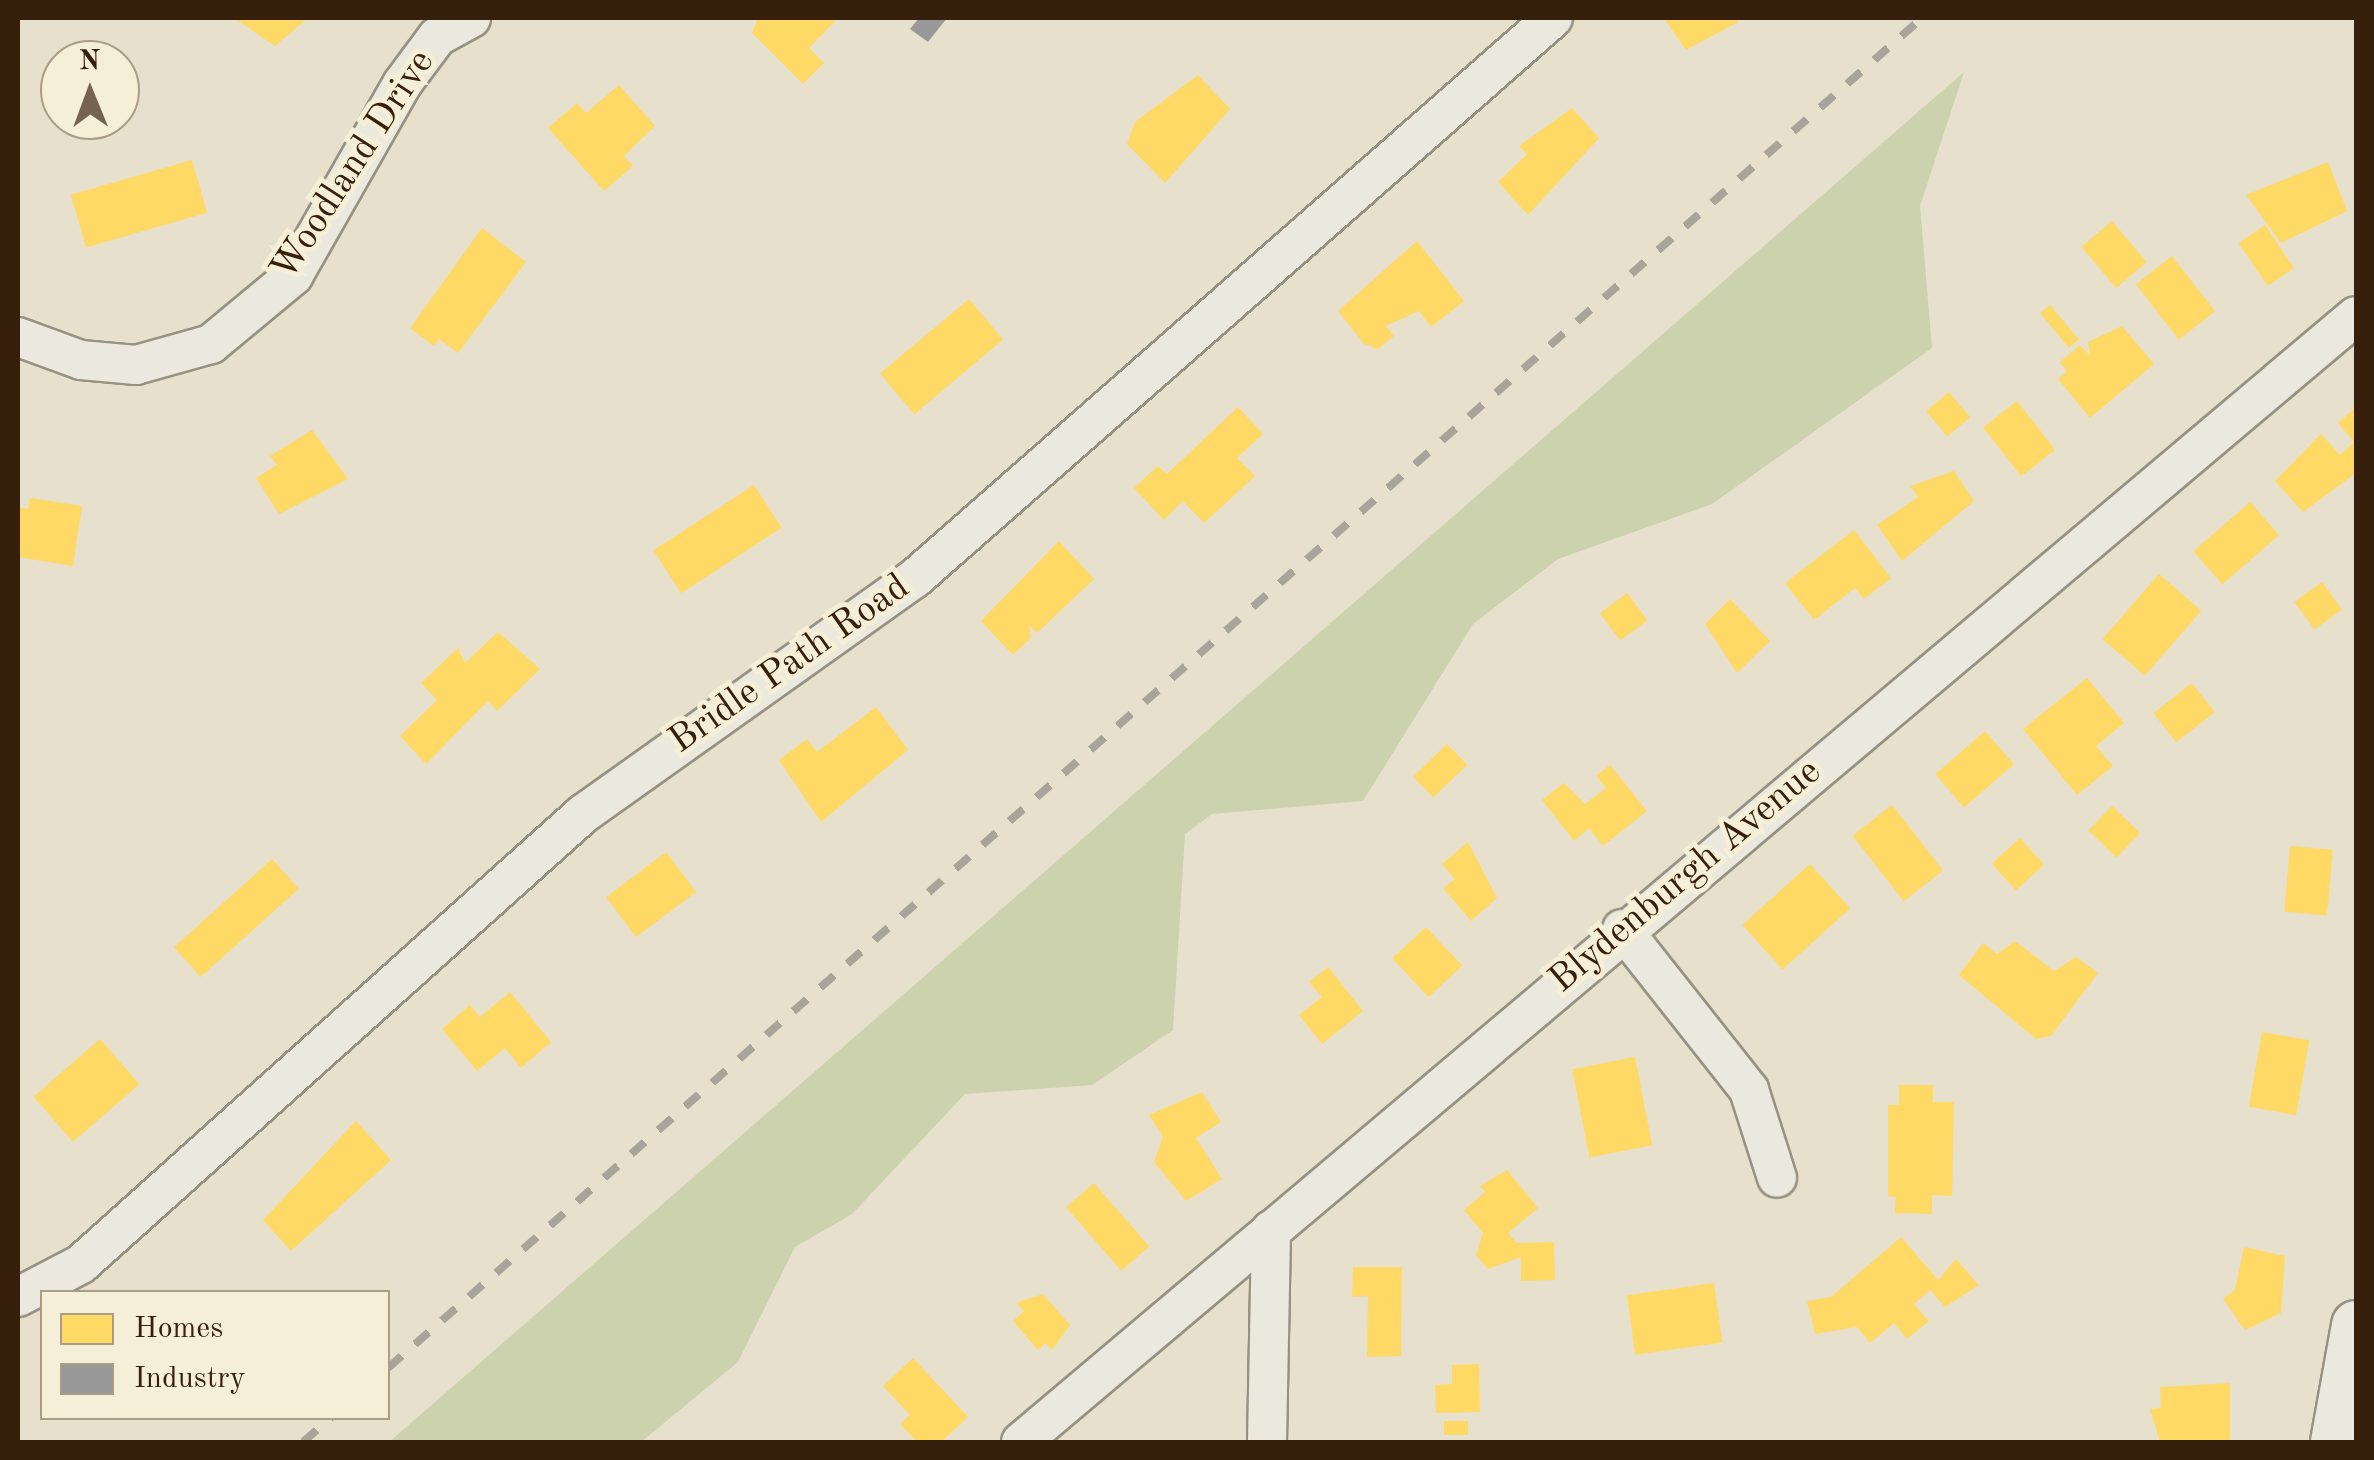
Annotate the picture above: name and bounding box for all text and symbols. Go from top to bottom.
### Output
north arrow [40,40,140,140]
street label: Woodland Drive [263,42,445,290]
text: N [79,48,100,76]
street label: Bridle Path Road [661,565,919,765]
street label: Blydenburgh Avenue [1541,750,1831,1004]
legend [40,1290,390,1420]
text: Homes [134,1314,223,1344]
text: Industry [134,1364,245,1394]

